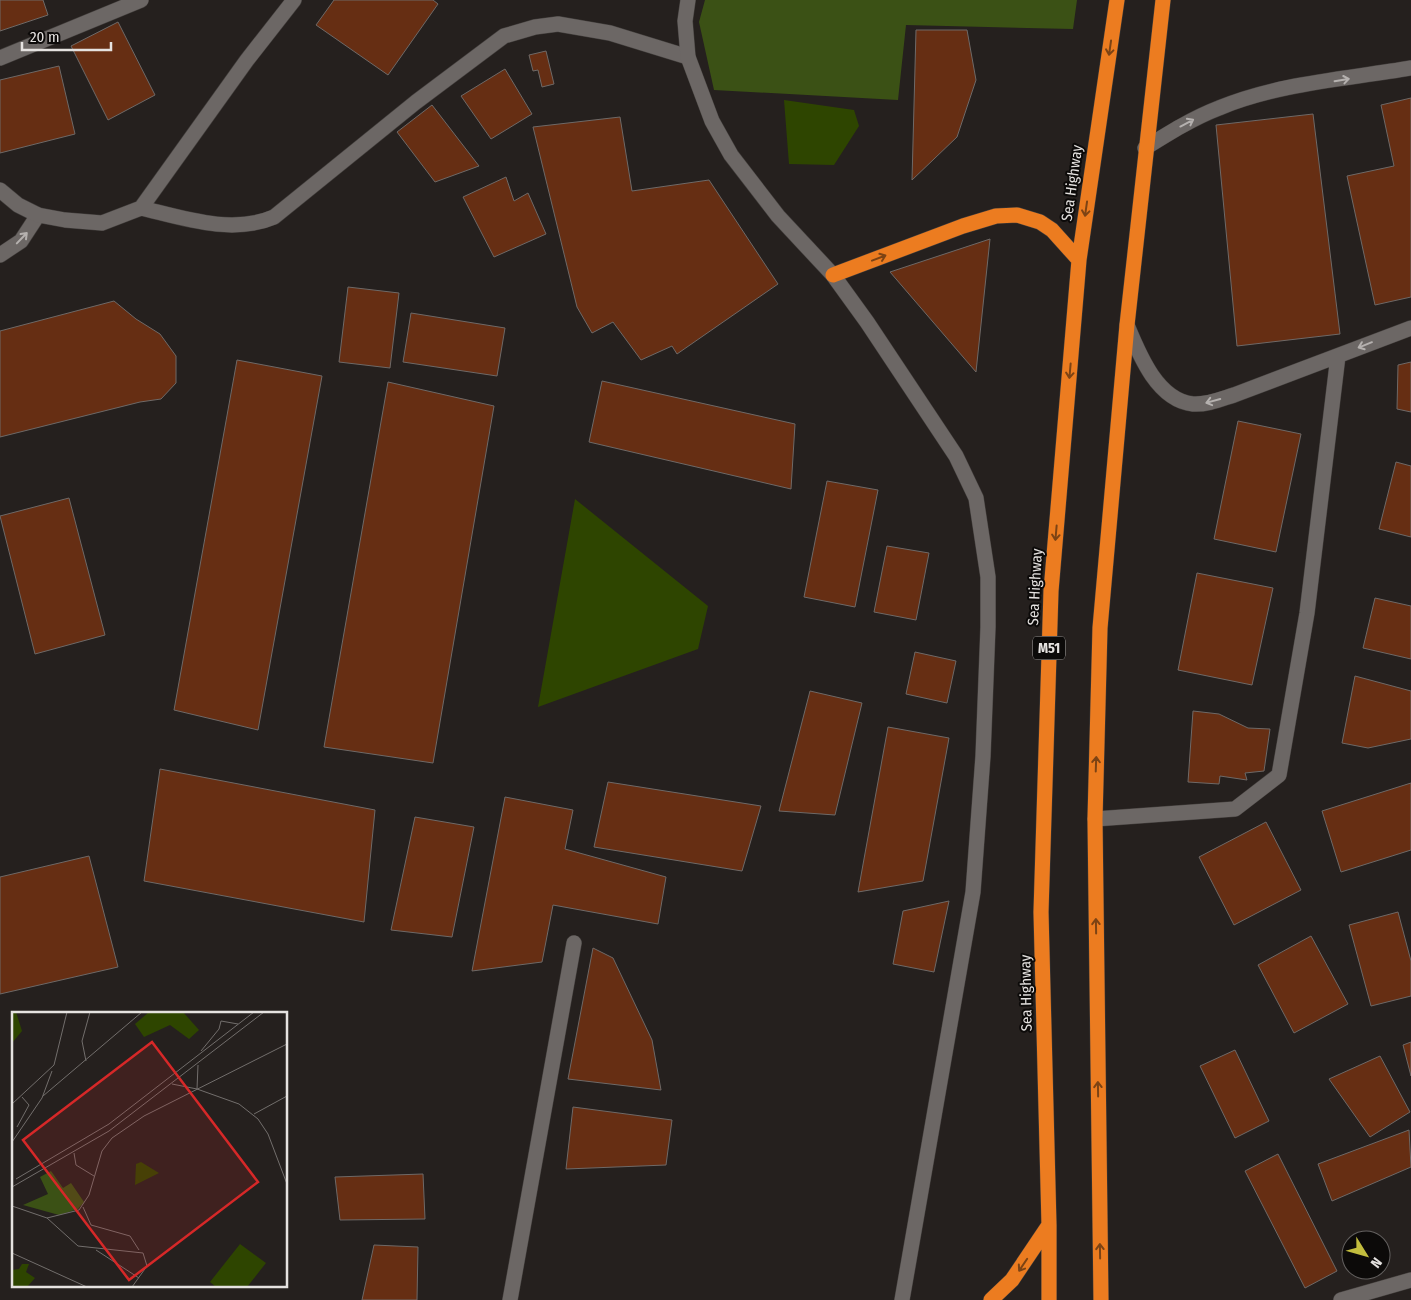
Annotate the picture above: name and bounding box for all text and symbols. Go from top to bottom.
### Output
scale bar [22,20,111,52]
text: 20 m [30,28,60,46]
one-way arrow [1104,40,1114,56]
one-way arrow [1334,74,1350,84]
one-way arrow [1179,118,1194,128]
street label: Sea Highway [1058,143,1086,222]
one-way arrow [1081,201,1091,217]
one-way arrow [16,232,28,244]
one-way arrow [871,253,886,262]
one-way arrow [1358,341,1373,350]
one-way arrow [1065,362,1074,378]
one-way arrow [1205,397,1221,406]
one-way arrow [1051,524,1061,540]
street label: Sea Highway [1024,548,1046,626]
road number: M51 [1033,636,1065,660]
one-way arrow [1091,756,1101,772]
one-way arrow [1091,919,1101,935]
street label: Sea Highway [1016,954,1036,1032]
inset map [12,1012,288,1288]
one-way arrow [1093,1081,1103,1098]
north arrow [1341,1230,1391,1280]
one-way arrow [1095,1244,1105,1260]
text: N [1367,1254,1385,1271]
one-way arrow [1018,1257,1028,1271]

